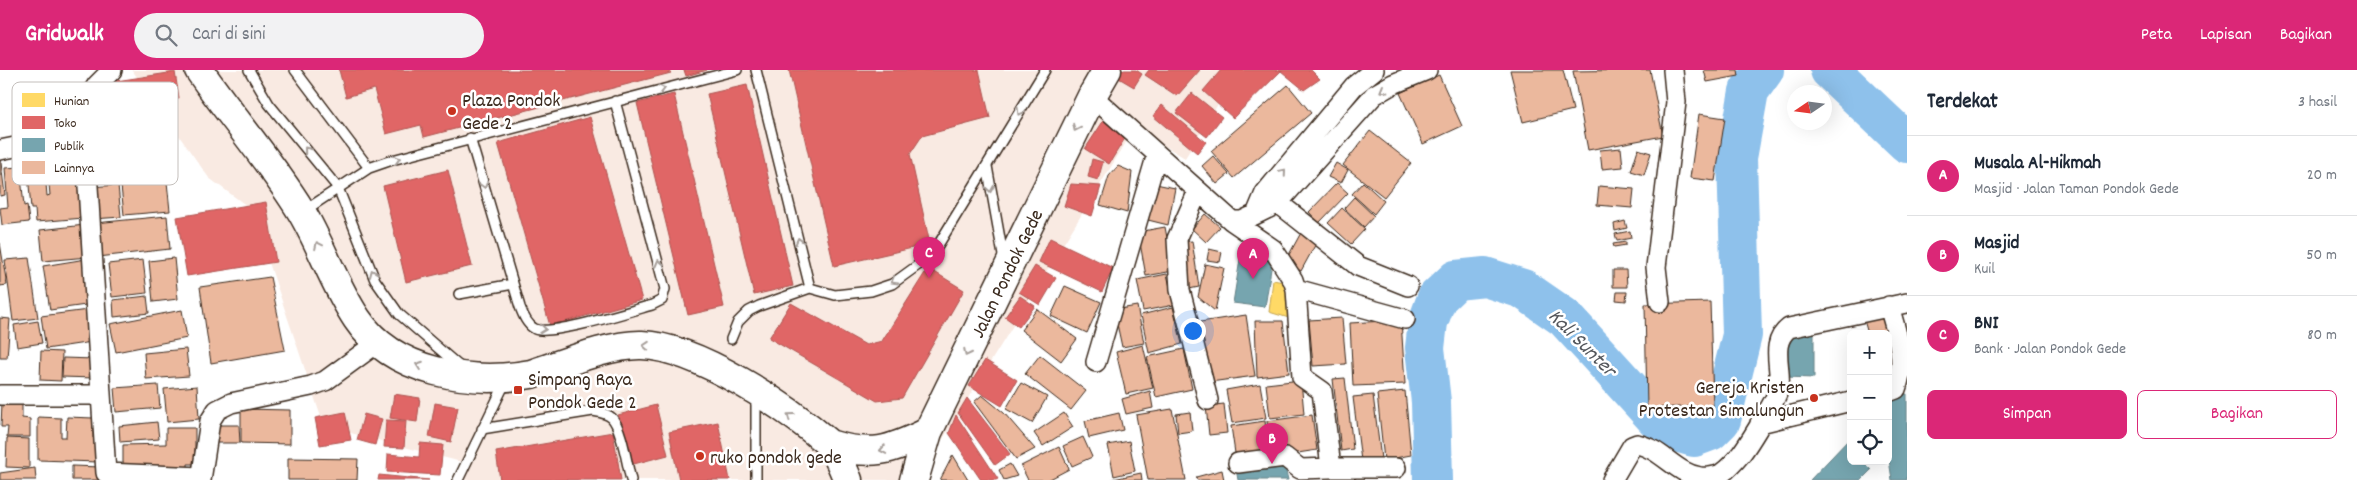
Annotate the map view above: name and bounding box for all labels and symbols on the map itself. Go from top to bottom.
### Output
legend [12,82,178,185]
one-way arrow [657,84,666,95]
one-way arrow [1379,84,1388,94]
north arrow [1787,85,1832,130]
place label: Plaza Pondok Gede 2 [462,88,560,139]
text: Hunian [54,92,89,112]
marker: Plaza Pondok Gede 2 [446,105,458,117]
one-way arrow [1016,106,1026,115]
text: Toko [54,114,77,134]
one-way arrow [1072,123,1083,132]
text: Publik [54,137,84,157]
one-way arrow [304,147,313,156]
one-way arrow [392,154,401,164]
text: Lainnya [54,159,94,179]
one-way arrow [1277,168,1286,177]
one-way arrow [478,180,488,189]
one-way arrow [984,186,995,194]
street label: Jalan Pondok Gede [965,205,1052,343]
one-way arrow [794,237,804,245]
pin: C [913,237,945,278]
pin: A [1237,238,1269,279]
one-way arrow [314,241,324,250]
one-way arrow [654,259,664,267]
one-way arrow [368,269,379,278]
one-way arrow [890,275,899,285]
water label: Kali Sunter [1540,303,1623,387]
your location [1180,318,1206,344]
one-way arrow [539,323,547,334]
one-way arrow [641,341,649,352]
one-way arrow [963,348,973,357]
one-way arrow [415,361,424,371]
place label: Simpang Raya Pondok Gede 2 [528,367,637,418]
place label: Gereja Kristen Protestan Simalungun [1639,375,1804,426]
marker: Simpang Raya Pondok Gede 2 [512,384,524,396]
marker: Gereja Kristen Protestan Simalungun [1808,392,1820,404]
one-way arrow [787,413,796,421]
pin: B [1256,423,1288,464]
one-way arrow [878,444,887,454]
place label: ruko pondok gede [710,445,842,473]
marker: ruko pondok gede [694,450,706,462]

